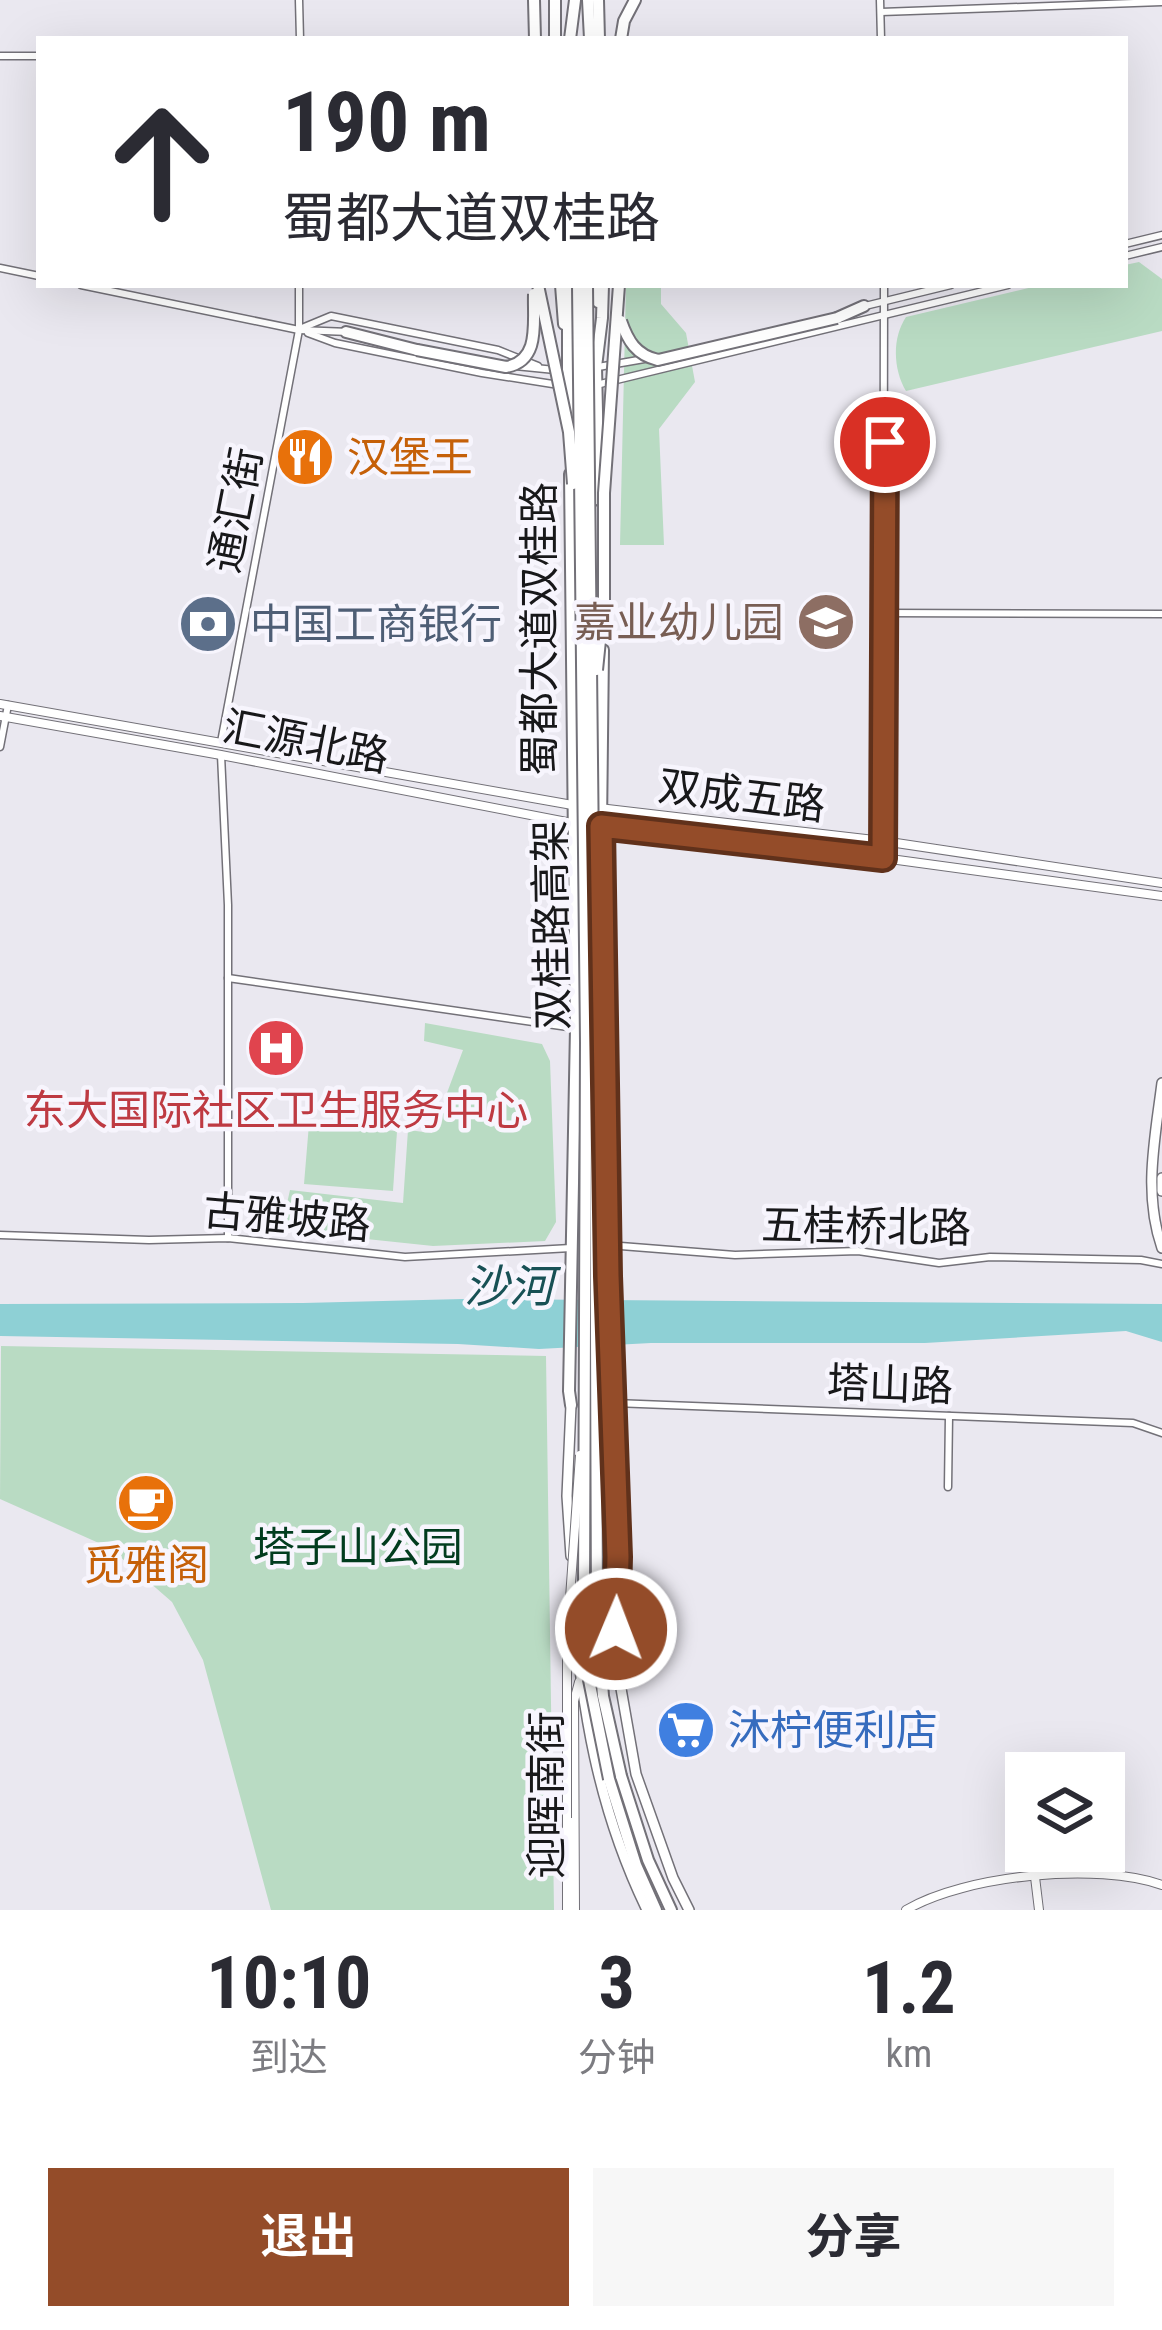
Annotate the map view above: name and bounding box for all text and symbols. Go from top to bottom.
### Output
text: 190 m [282,73,491,172]
icon: ahead [84,84,240,240]
text: 蜀都大道双桂路 [282,187,660,250]
pin [834,391,936,493]
icon: arrive [852,409,918,475]
restaurant icon: 汉堡王 [274,426,336,488]
place label: 汉堡王 [347,433,473,482]
street label: 通汇街 [199,444,272,577]
street label: 蜀都大道双桂路 [515,482,564,776]
school or university icon: 嘉业幼儿园 [795,591,857,653]
bank icon: 中国工商银行 [177,593,239,655]
place label: 嘉业幼儿园 [574,598,784,647]
place label: 中国工商银行 [250,600,502,649]
street label: 汇源北路 [219,701,393,782]
street label: 双成五路 [656,761,828,830]
street label: 双桂路高架 [525,820,578,1030]
hospital icon: 东大国际社区卫生服务中心 [245,1017,307,1079]
place label: 东大国际社区卫生服务中心 [24,1086,528,1135]
street label: 古雅坡路 [201,1186,373,1249]
street label: 五桂桥北路 [761,1200,971,1253]
water label: 沙河 [464,1260,562,1313]
street label: 塔山路 [826,1358,954,1411]
cafe icon: 觅雅阁 [115,1472,177,1534]
park label: 塔子山公园 [253,1523,463,1572]
place label: 觅雅阁 [83,1541,209,1590]
position arrow [553,1566,679,1692]
supermarket icon: 沐柠便利店 [655,1699,717,1761]
place label: 沐柠便利店 [728,1706,938,1755]
street label: 迎晖南街 [522,1711,571,1879]
map controls [1005,1752,1125,1872]
button: layers [1005,1752,1125,1872]
text: 10:10 [206,1941,371,2026]
text: 3 [599,1941,635,2026]
text: 1.2 [862,1946,956,2031]
text: km [885,2031,932,2077]
text: 到达 [250,2035,328,2081]
text: 分钟 [578,2035,656,2081]
button: 退出 [48,2168,569,2306]
button: 分享 [593,2168,1114,2306]

